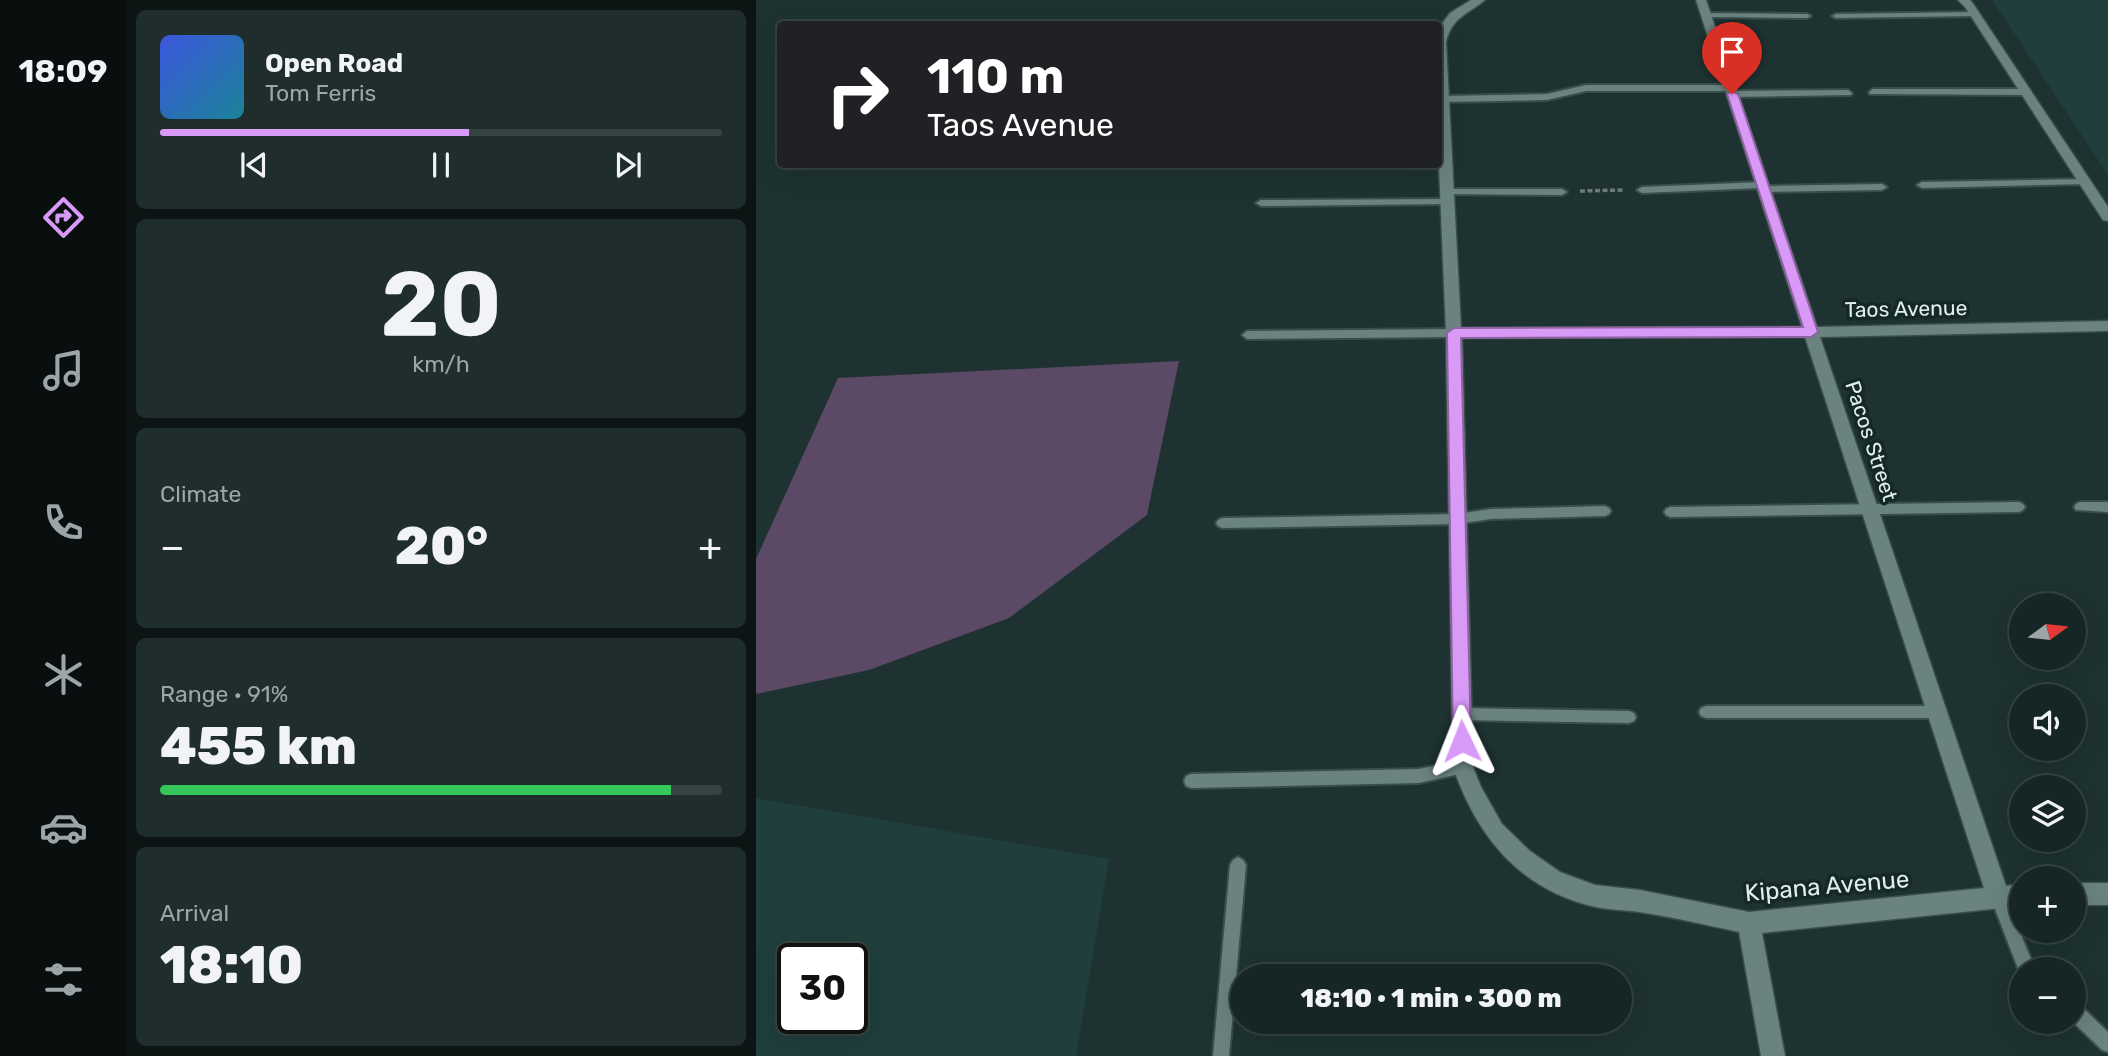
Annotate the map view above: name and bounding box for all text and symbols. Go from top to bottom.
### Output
pin [1702,22,1762,94]
icon: arrive [1713,33,1751,71]
text: 110 m [927,47,1064,105]
text: Open Road [265,48,403,79]
icon: right [812,49,903,140]
text: 18:09 [18,52,108,90]
text: Tom Ferris [265,79,376,107]
text: Taos Avenue [927,106,1114,144]
icon: previous [235,146,273,184]
icon: pause [422,146,460,184]
icon: next [609,146,647,184]
icon: directions [39,193,88,242]
text: 20 [380,250,502,358]
street label: Taos Avenue [1844,295,1968,322]
icon: music [39,346,88,395]
text: km/h [412,350,470,378]
street label: Pacos Street [1840,377,1903,504]
text: Climate [160,480,241,508]
icon: phone [39,498,88,547]
text: 20° [395,515,488,577]
text: − [160,524,185,570]
text: + [698,524,722,570]
north arrow [2009,593,2086,670]
map controls [2009,593,2086,1034]
icon: climate [39,650,88,699]
text: Range · 91% [160,680,288,708]
button: sound [2009,684,2086,761]
position arrow [1425,704,1499,778]
text: 455 km [160,715,357,777]
button: layers [2009,775,2086,852]
icon: car [39,803,88,852]
street label: Kipana Avenue [1744,865,1910,907]
button: + [2009,866,2086,943]
text: Arrival [160,899,229,927]
text: 18:10 [160,934,303,996]
speed limit sign: 30 [777,943,868,1034]
icon: filters [39,955,88,1004]
button: − [2009,957,2086,1034]
text: 18:10 · 1 min · 300 m [1300,983,1562,1014]

